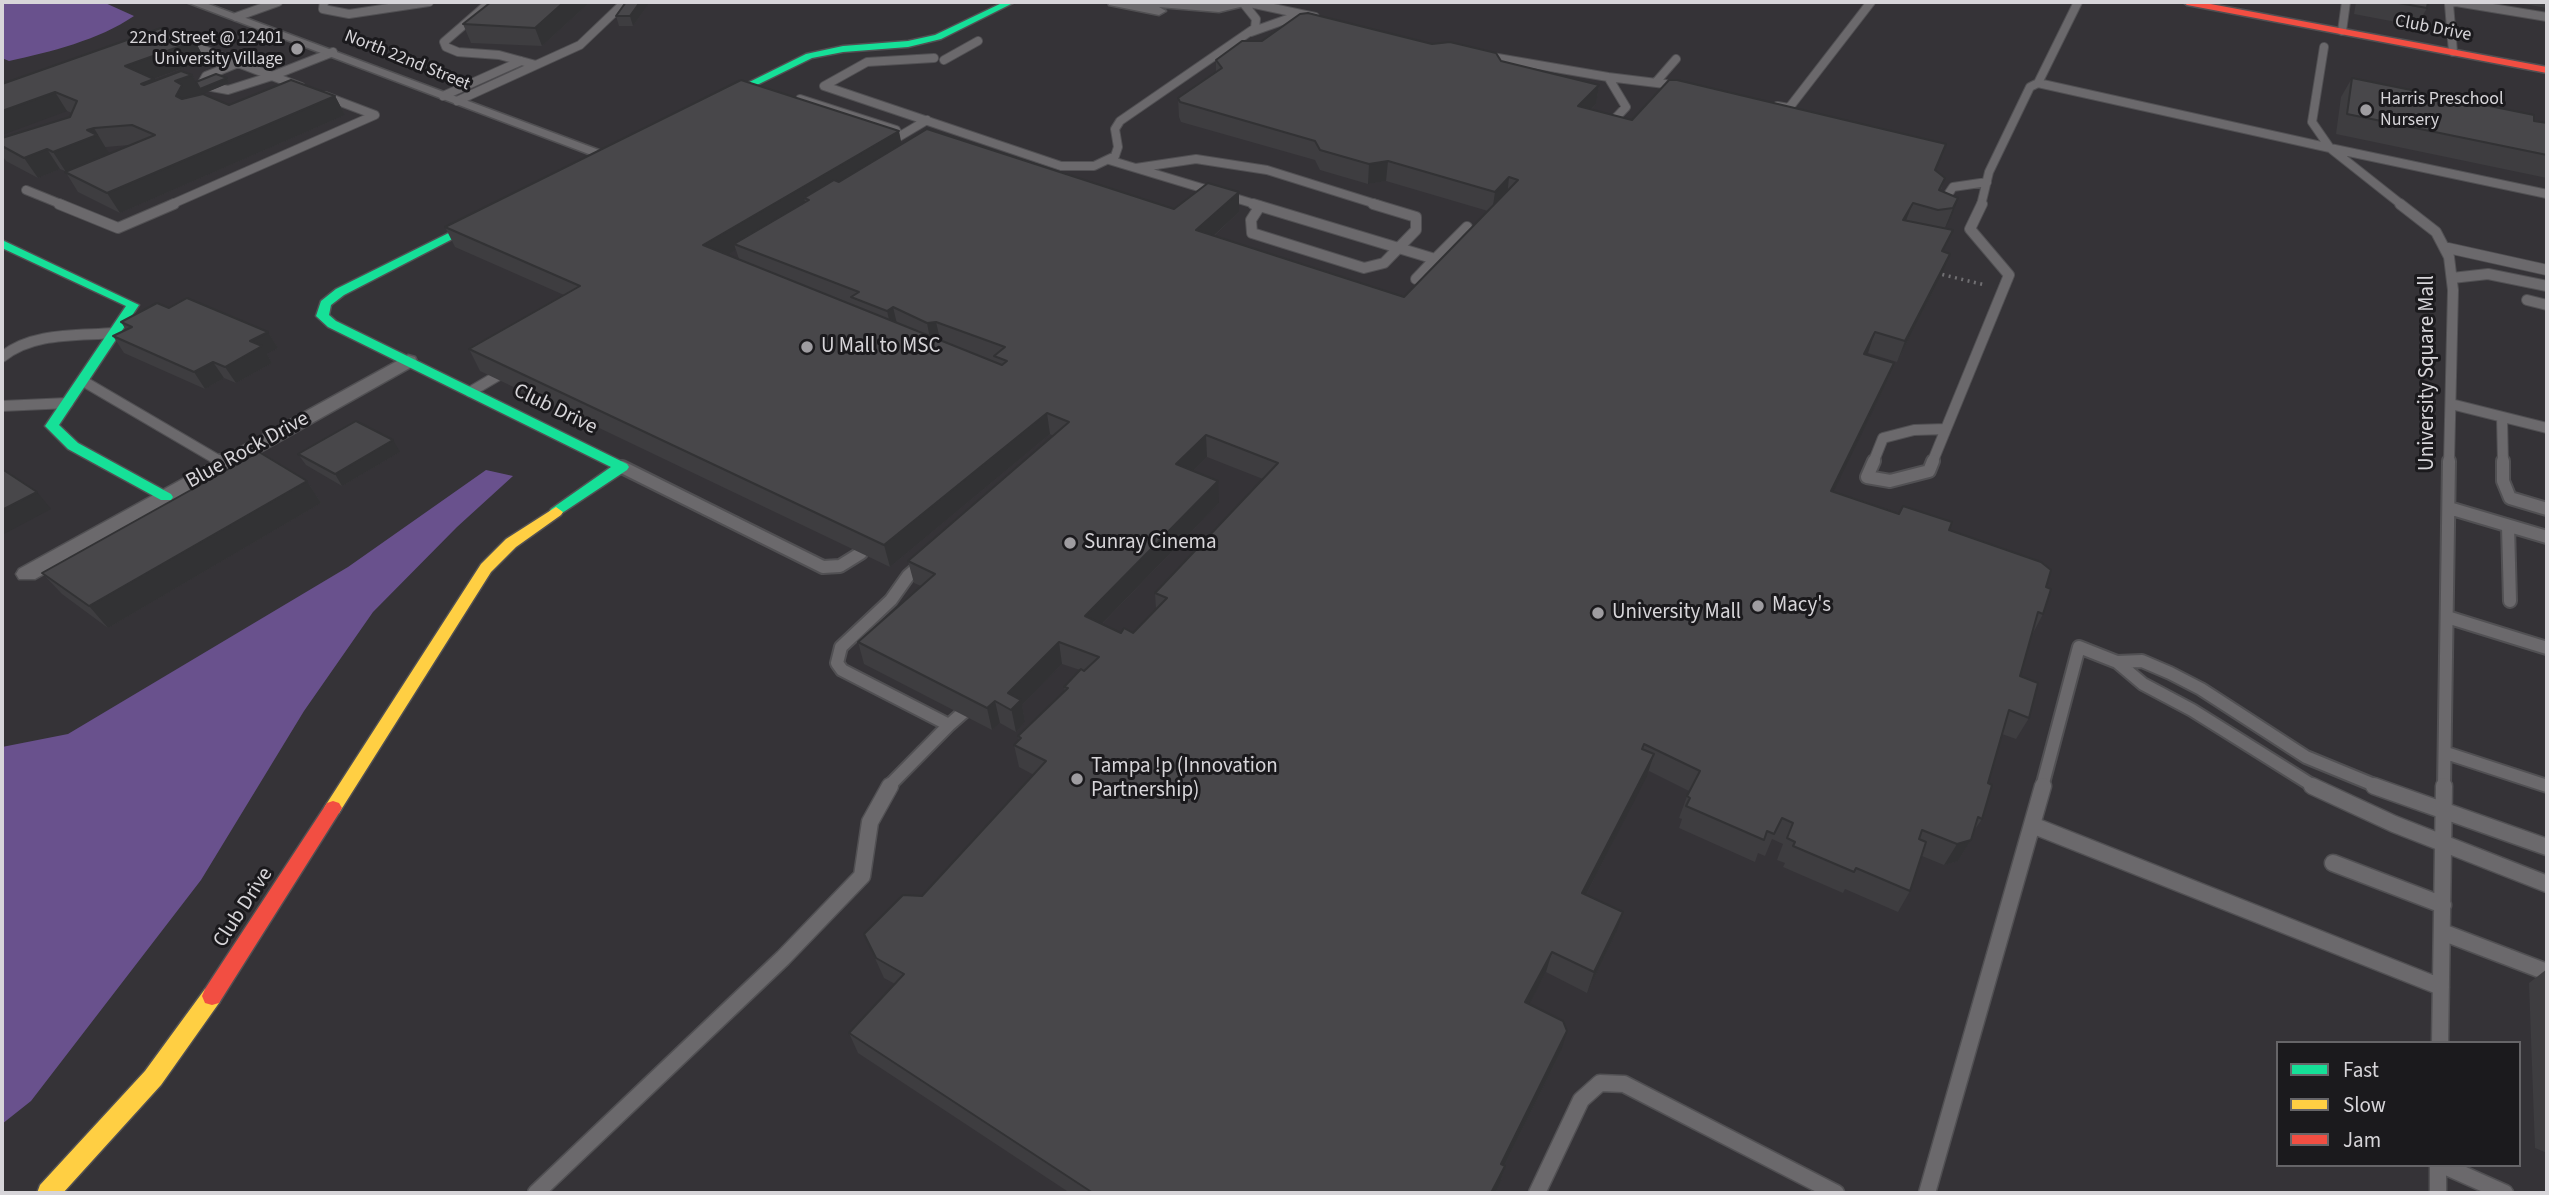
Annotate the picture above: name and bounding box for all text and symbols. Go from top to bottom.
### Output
street label: Club Drive [2393,11,2473,47]
street label: North 22nd Street [341,26,473,96]
place label: 22nd Street @ 12401 University Village [129,28,283,70]
marker: 22nd Street @ 12401 University Village [289,41,305,57]
place label: Harris Preschool Nursery [2380,89,2504,132]
marker: Harris Preschool Nursery [2358,102,2374,118]
street label: University Square Mall [2415,275,2441,471]
place label: U Mall to MSC [821,334,940,360]
marker: U Mall to MSC [799,339,815,355]
street label: Club Drive [509,379,601,441]
street label: Blue Rock Drive [182,407,314,495]
place label: Sunray Cinema [1084,530,1217,556]
marker: Sunray Cinema [1062,535,1078,551]
place label: Macy's [1772,593,1831,619]
marker: Macy's [1750,598,1766,614]
place label: University Mall [1612,600,1741,626]
marker: University Mall [1590,605,1606,621]
place label: Tampa !p (Innovation Partnership) [1091,754,1278,804]
marker: Tampa !p (Innovation Partnership) [1069,771,1085,787]
street label: Club Drive [209,863,279,953]
legend [2276,1041,2521,1167]
text: Fast [2343,1055,2379,1085]
text: Slow [2343,1090,2386,1120]
text: Jam [2343,1125,2381,1155]

